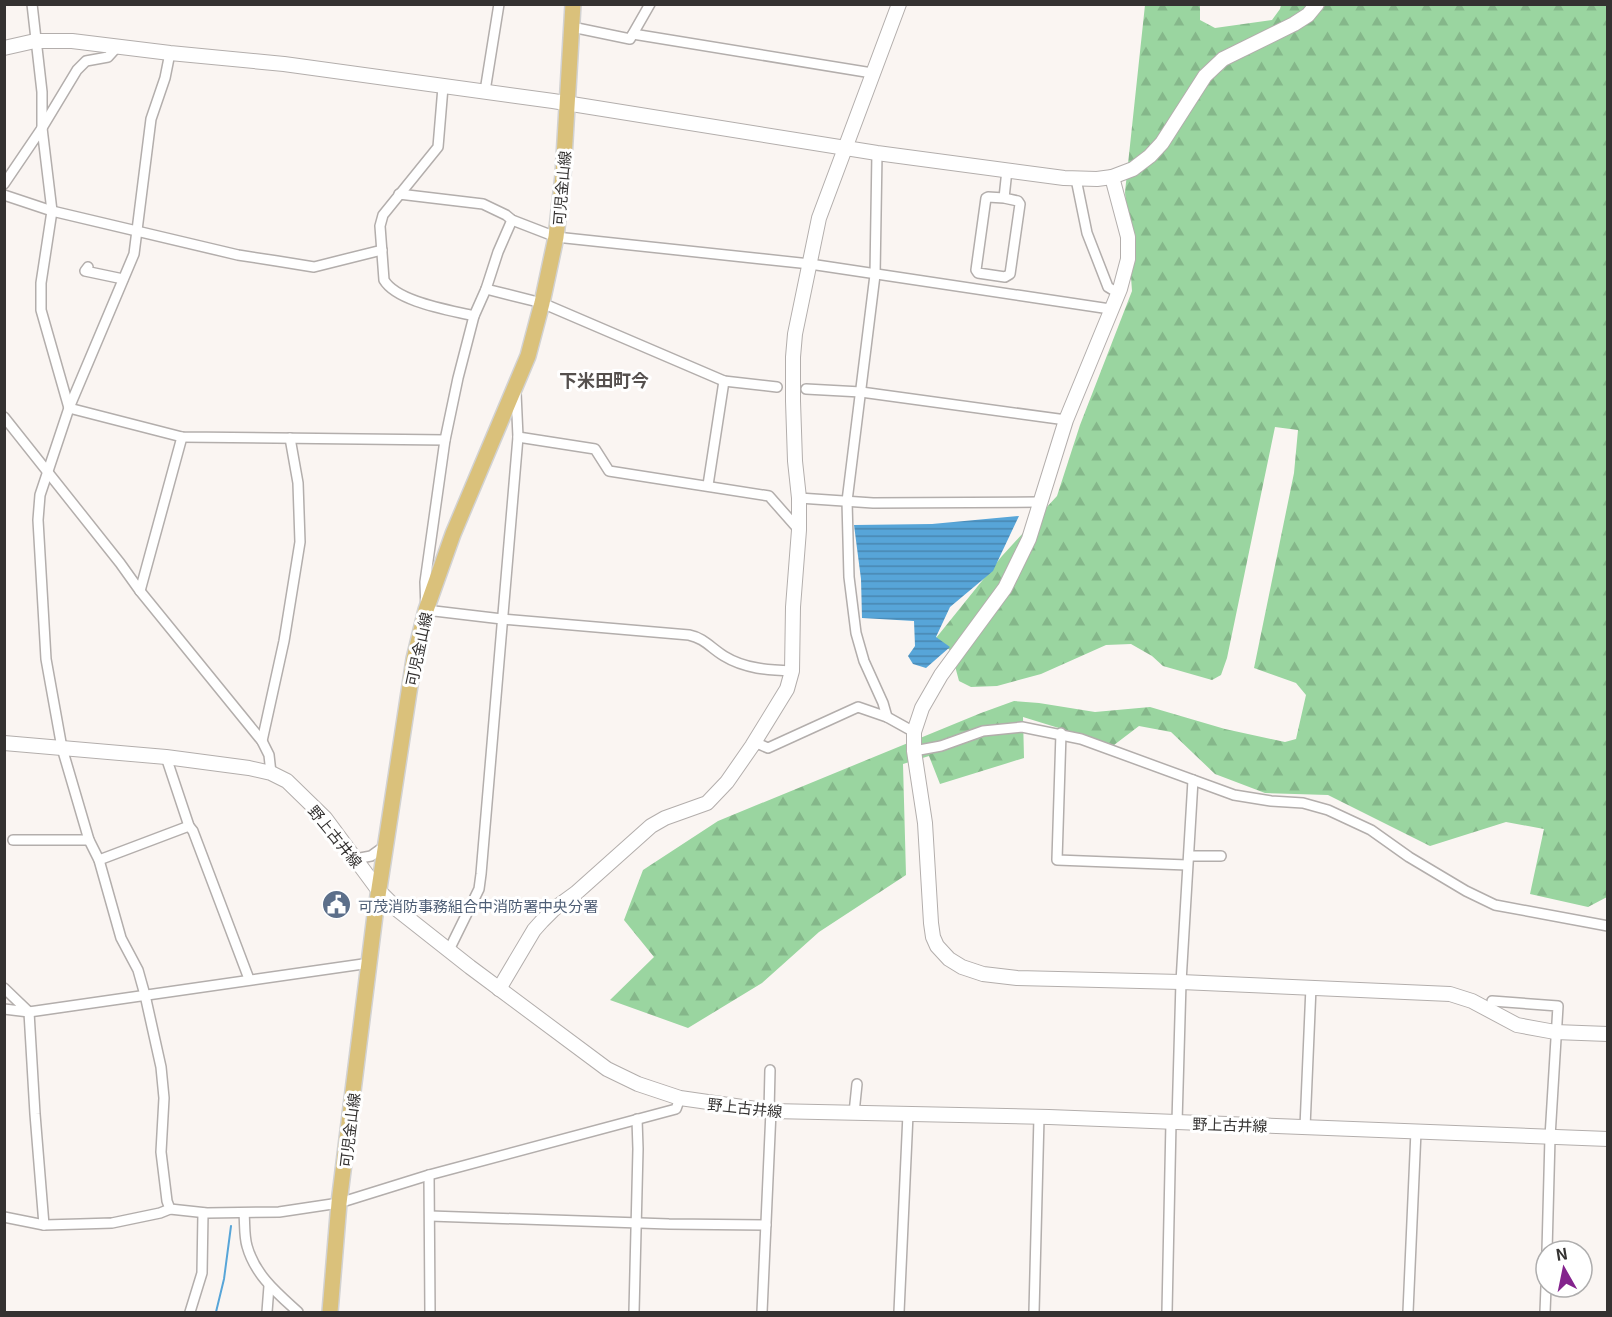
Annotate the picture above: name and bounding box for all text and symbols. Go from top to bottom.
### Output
street label: 可児金山線 [547,150,575,226]
district label: 下米田町今 [559,366,649,392]
street label: 可児金山線 [400,610,436,688]
street label: 野上古井線 [304,800,368,872]
public building icon: 可茂消防事務組合中消防署中央分署 [321,889,353,921]
place label: 可茂消防事務組合中消防署中央分署 [358,895,598,916]
street label: 可児金山線 [334,1091,364,1169]
street label: 野上古井線 [707,1093,783,1121]
street label: 野上古井線 [1192,1112,1268,1136]
north arrow [1534,1239,1594,1299]
text: N [1554,1240,1569,1266]

